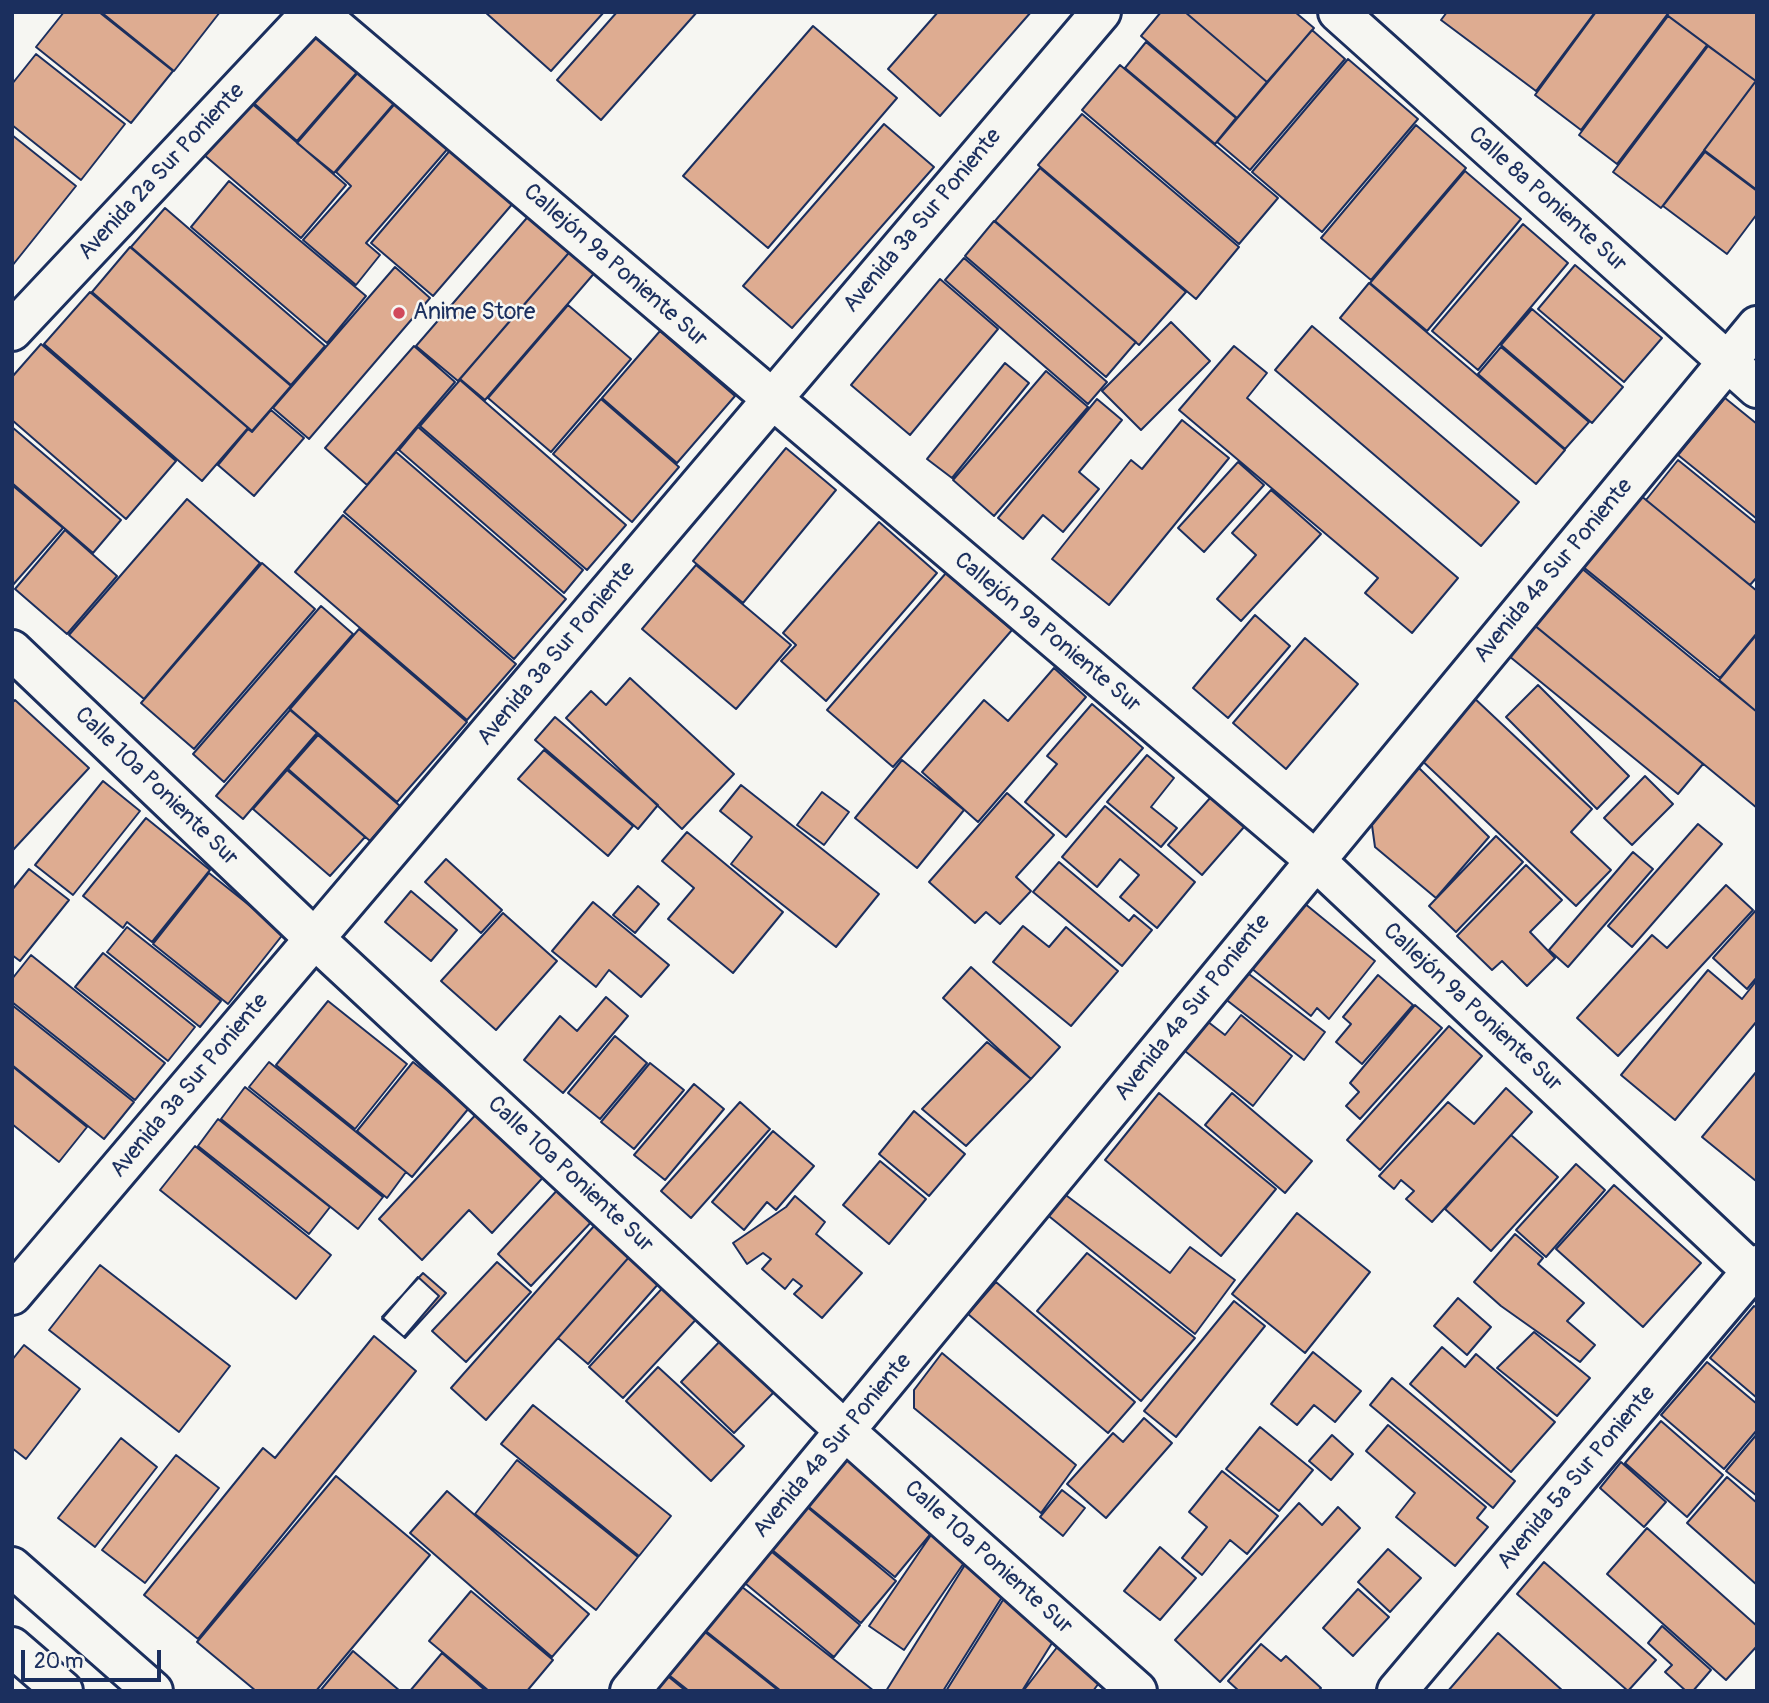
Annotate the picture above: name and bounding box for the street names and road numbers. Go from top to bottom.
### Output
street label: Avenida 2a Sur Poniente [73,78,251,266]
street label: Calle 8a Poniente Sur [1462,122,1632,278]
street label: Avenida 3a Sur Poniente [838,123,1008,319]
street label: Callejón 9a Poniente Sur [517,179,713,353]
street label: Avenida 4a Sur Poniente [1469,473,1639,669]
street label: Callejón 9a Poniente Sur [948,547,1146,719]
street label: Avenida 3a Sur Poniente [472,556,642,752]
street label: Calle 10a Poniente Sur [68,702,244,872]
street label: Avenida 4a Sur Poniente [1109,909,1277,1107]
street label: Callejón 9a Poniente Sur [1377,918,1567,1098]
street label: Avenida 3a Sur Poniente [105,988,275,1184]
street label: Calle 10a Poniente Sur [481,1091,659,1259]
street label: Avenida 4a Sur Poniente [748,1348,918,1544]
street label: Avenida 5a Sur Poniente [1492,1381,1662,1575]
street label: Calle 10a Poniente Sur [898,1475,1078,1641]

